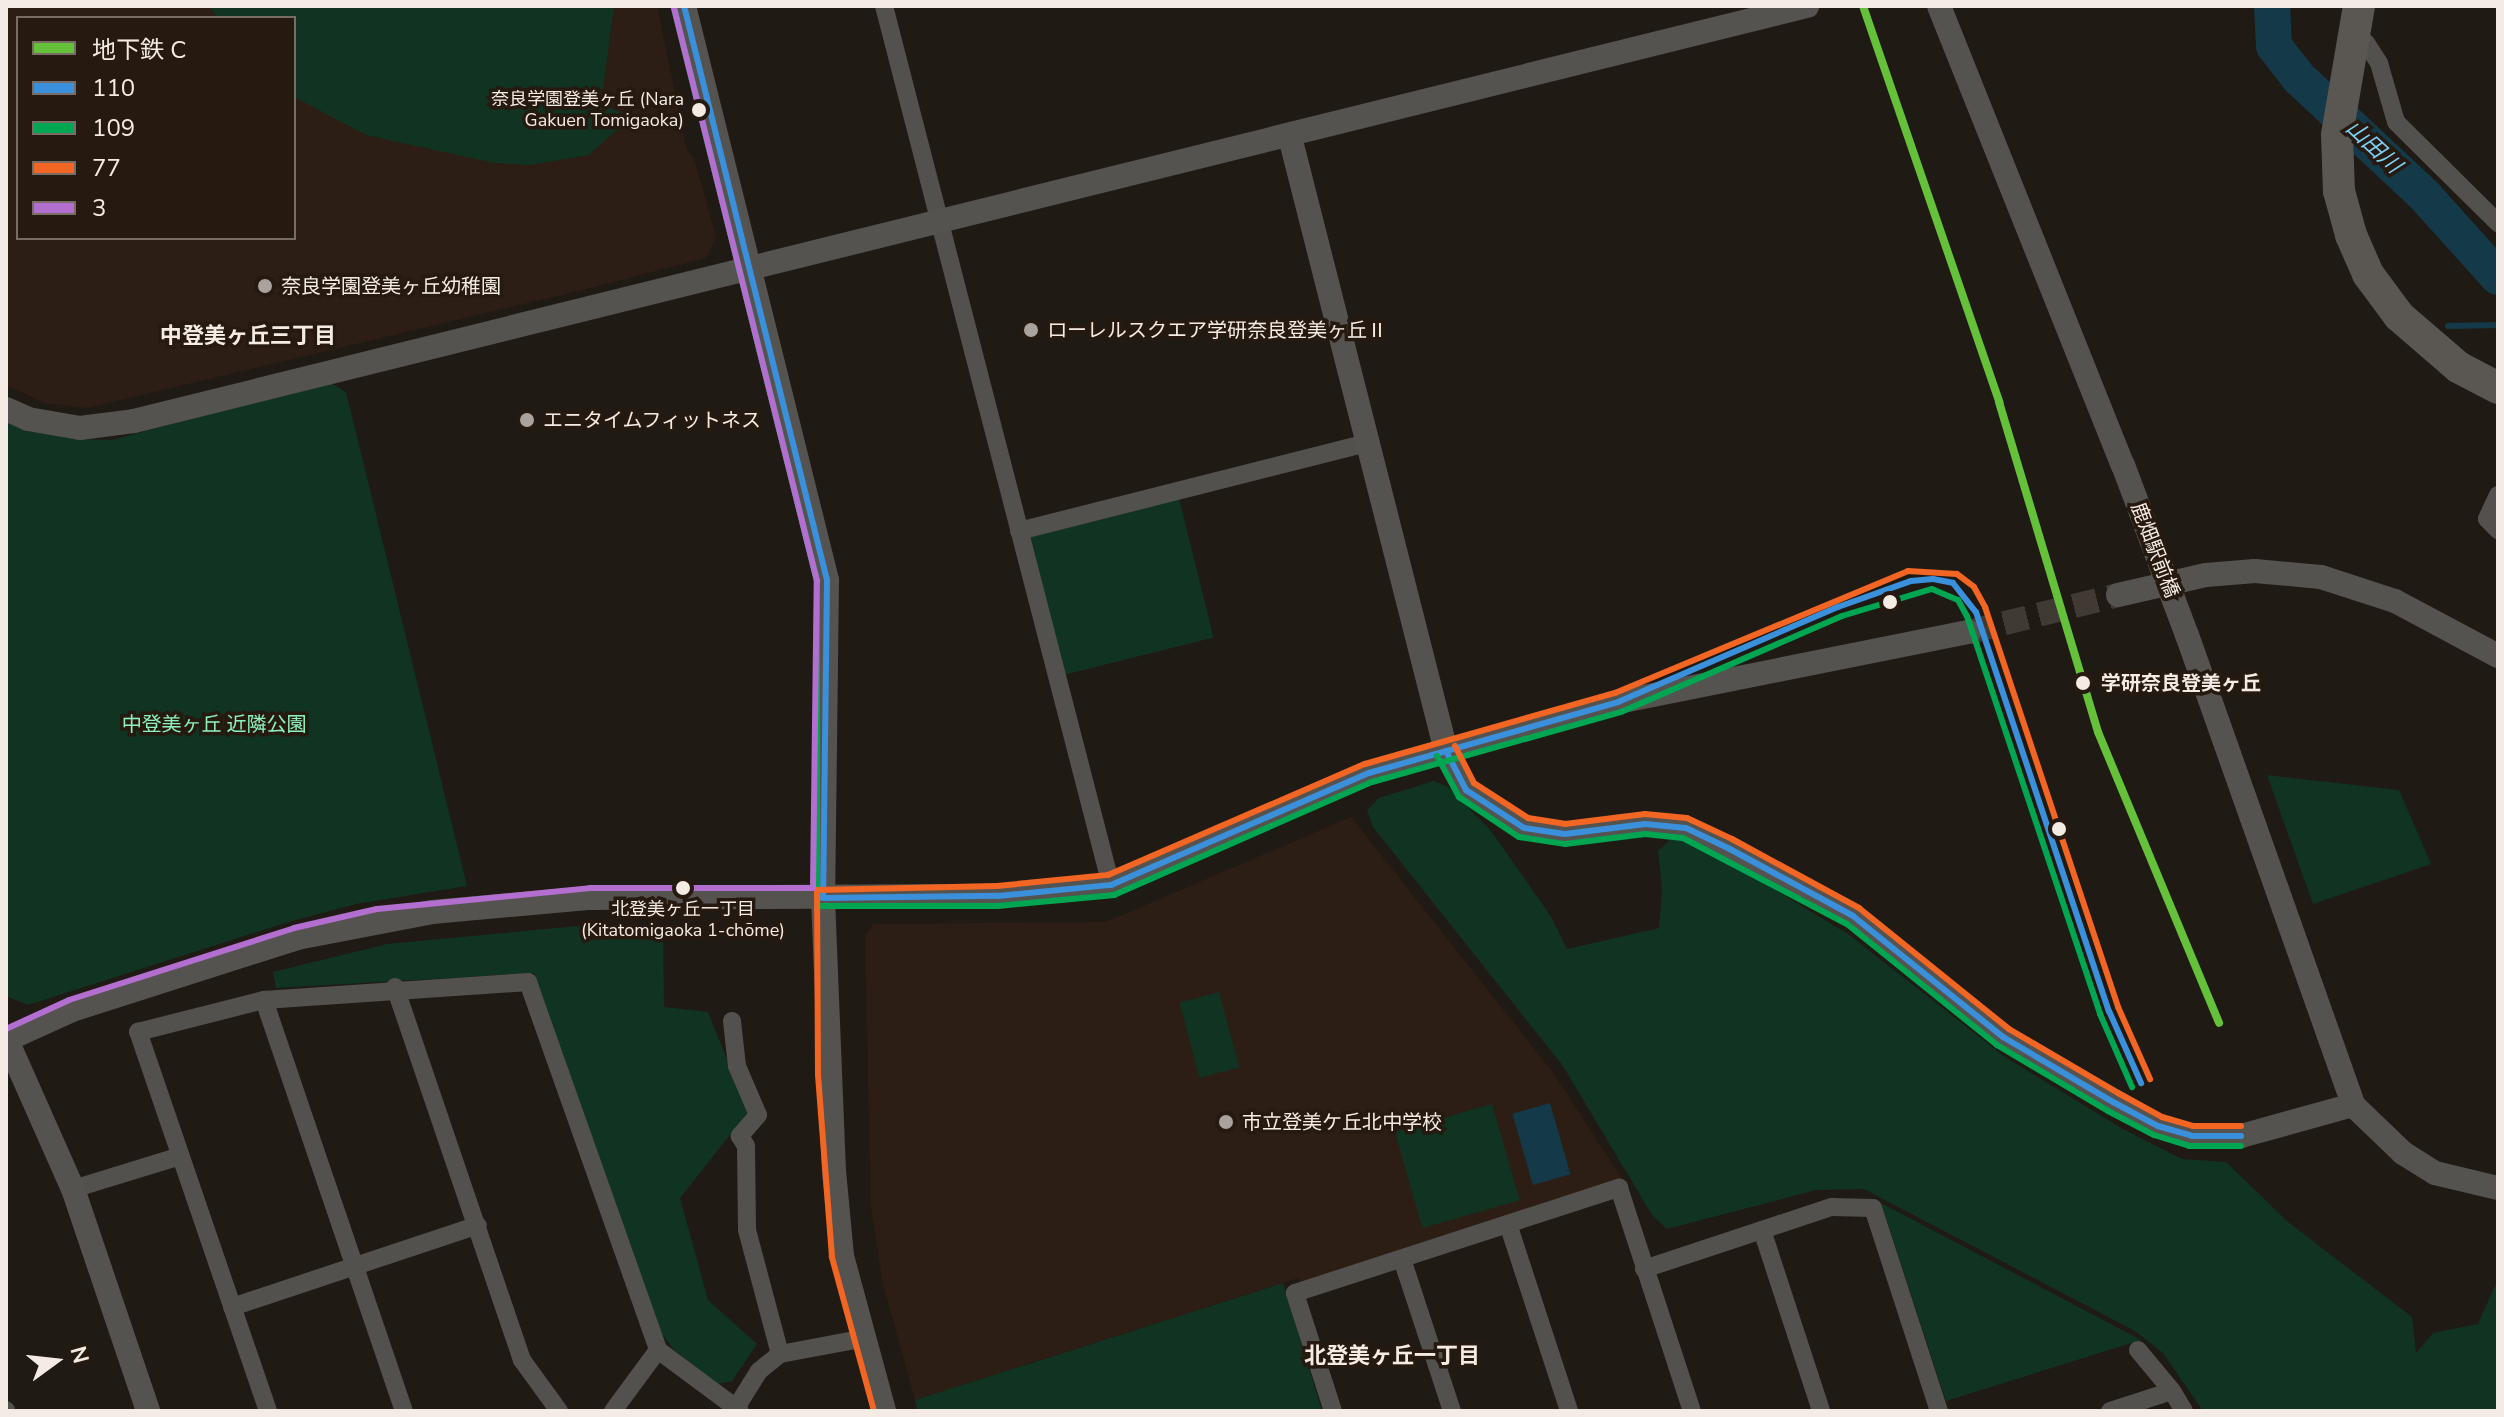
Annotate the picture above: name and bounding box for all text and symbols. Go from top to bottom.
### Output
legend [16,16,296,240]
text: 地下鉄 C [92,34,186,66]
text: 110 [92,72,135,104]
place label: 奈良学園登美ヶ丘 (Nara Gakuen Tomigaoka) [491,89,684,132]
marker: 奈良学園登美ヶ丘 (Nara Gakuen Tomigaoka) [691,102,707,118]
text: 109 [92,112,135,144]
water label: 山田川 [2340,115,2406,179]
text: 77 [92,152,121,184]
text: 3 [92,192,106,224]
place label: 奈良学園登美ヶ丘幼稚園 [281,274,501,298]
marker: 奈良学園登美ヶ丘幼稚園 [256,277,274,295]
place label: ローレルスクエア学研奈良登美ヶ丘Ⅱ [1047,318,1387,342]
marker: ローレルスクエア学研奈良登美ヶ丘Ⅱ [1022,321,1040,339]
district label: 中登美ヶ丘三丁目 [160,324,336,350]
place label: エニタイムフィットネス [543,408,763,432]
marker: エニタイムフィットネス [518,411,536,429]
street label: 鹿畑駅前橋 [2126,499,2184,601]
unlabelled marker [1882,594,1898,610]
place label: 学研奈良登美ヶ丘 [2101,671,2261,695]
marker: 学研奈良登美ヶ丘 [2072,672,2094,694]
park label: 中登美ヶ丘 近隣公園 [121,712,307,736]
unlabelled marker [2051,821,2067,837]
marker: 北登美ヶ丘一丁目 (Kitatomigaoka 1-chōme) [675,880,691,896]
place label: 北登美ヶ丘一丁目 (Kitatomigaoka 1-chōme) [581,899,785,942]
place label: 市立登美ケ丘北中学校 [1242,1110,1442,1134]
marker: 市立登美ケ丘北中学校 [1217,1113,1235,1131]
north arrow [16,1321,96,1401]
text: N [63,1343,96,1367]
district label: 北登美ヶ丘一丁目 [1304,1344,1480,1370]

